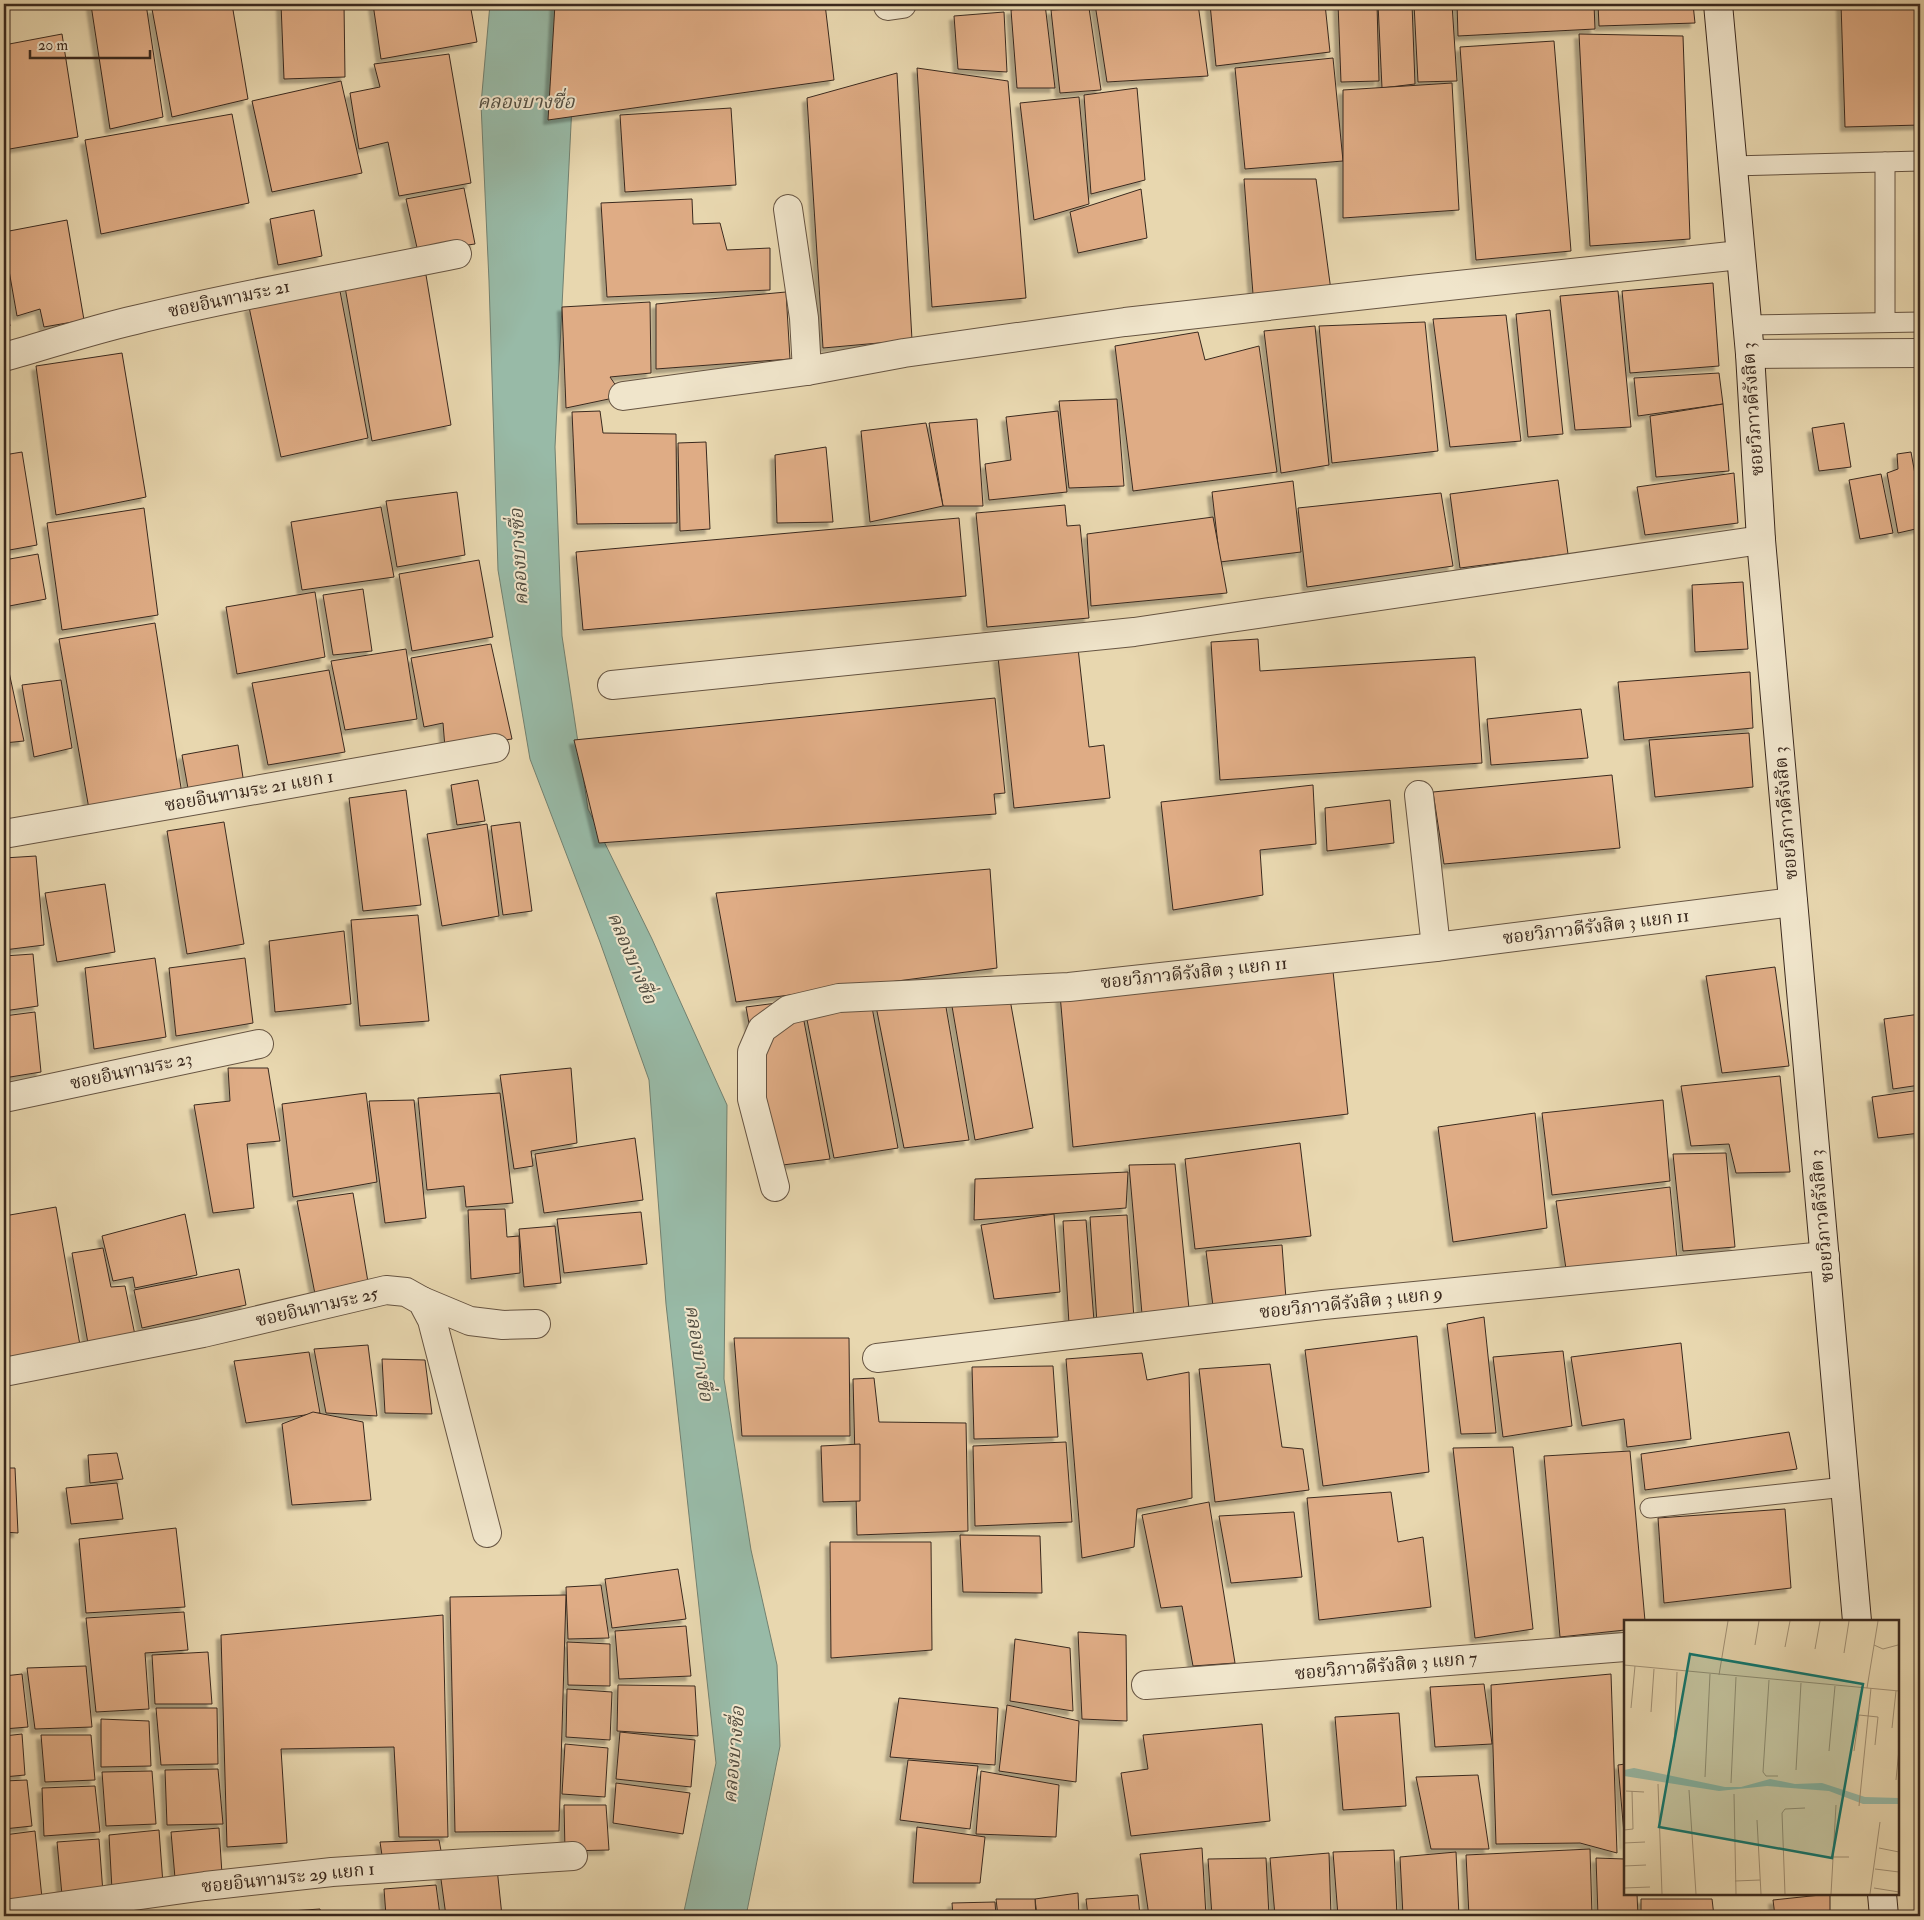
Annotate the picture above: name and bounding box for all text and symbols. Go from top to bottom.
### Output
scale bar [30,28,150,60]
text: 20 m [38,36,68,55]
water label: คลองบางซื่อ [477,87,576,114]
street label: ซอยอินทามระ 21 [166,275,292,323]
street label: ซอยวิภาวดีรังสิต 3 [1737,341,1769,477]
water label: คลองบางซื่อ [501,507,534,606]
street label: ซอยวิภาวดีรังสิต 3 [1769,745,1803,881]
street label: ซอยอินทามระ 21 แยก 1 [163,765,335,817]
street label: ซอยวิภาวดีรังสิต 3 แยก 11 [1501,904,1691,950]
water label: คลองบางซื่อ [602,907,665,1008]
street label: ซอยวิภาวดีรังสิต 3 แยก 11 [1099,952,1289,994]
street label: ซอยอินทามระ 23 [68,1047,194,1095]
street label: ซอยวิภาวดีรังสิต 3 [1805,1148,1839,1284]
street label: ซอยอินทามระ 25 [253,1282,381,1332]
street label: ซอยวิภาวดีรังสิต 3 แยก 9 [1258,1282,1444,1324]
water label: คลองบางซื่อ [680,1303,722,1404]
inset map [1624,1620,1899,1895]
street label: ซอยวิภาวดีรังสิต 3 แยก 7 [1294,1647,1478,1685]
water label: คลองบางซื่อ [715,1704,750,1805]
street label: ซอยอินทามระ 29 แยก 1 [200,1857,376,1899]

